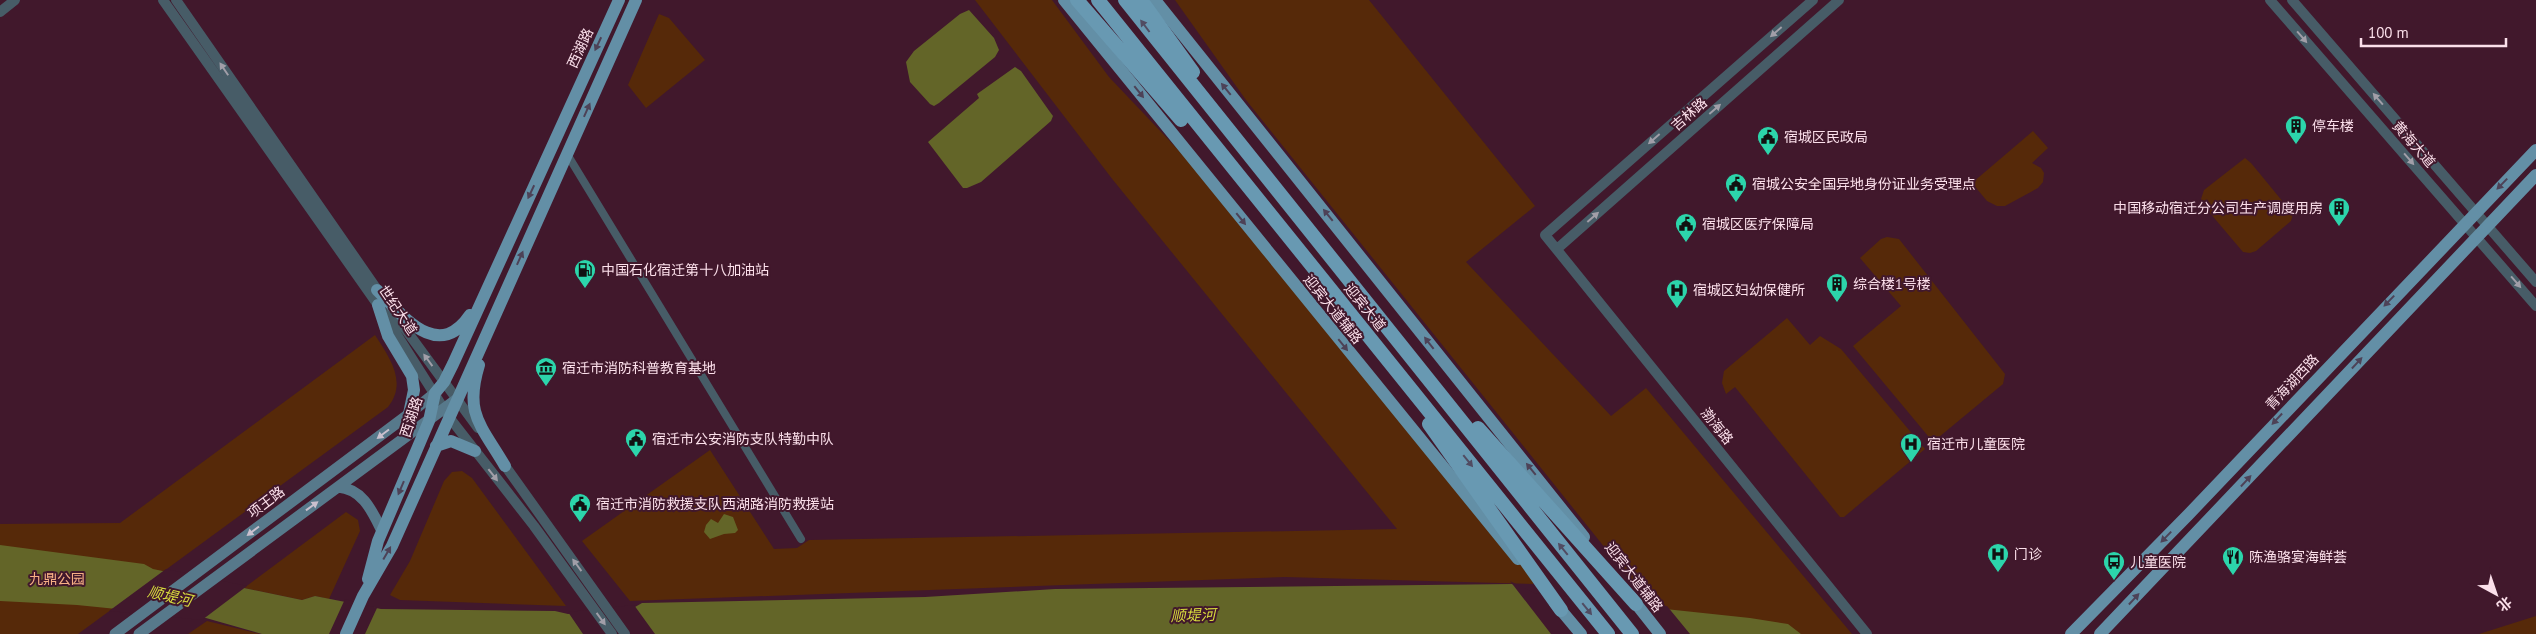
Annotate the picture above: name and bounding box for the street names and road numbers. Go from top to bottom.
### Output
street label: 西湖路 [563,25,597,71]
street label: 吉林路 [1667,93,1711,135]
street label: 黄海大道 [2389,117,2439,171]
street label: 迎宾大道辅路 [1300,271,1366,347]
street label: 迎宾大道 [1340,280,1390,334]
street label: 世纪大道 [375,282,421,338]
street label: 青海湖西路 [2262,350,2322,414]
street label: 西湖路 [396,394,426,440]
street label: 渤海路 [1697,404,1737,448]
street label: 项王路 [244,482,288,522]
street label: 迎宾大道辅路 [1601,538,1667,616]

